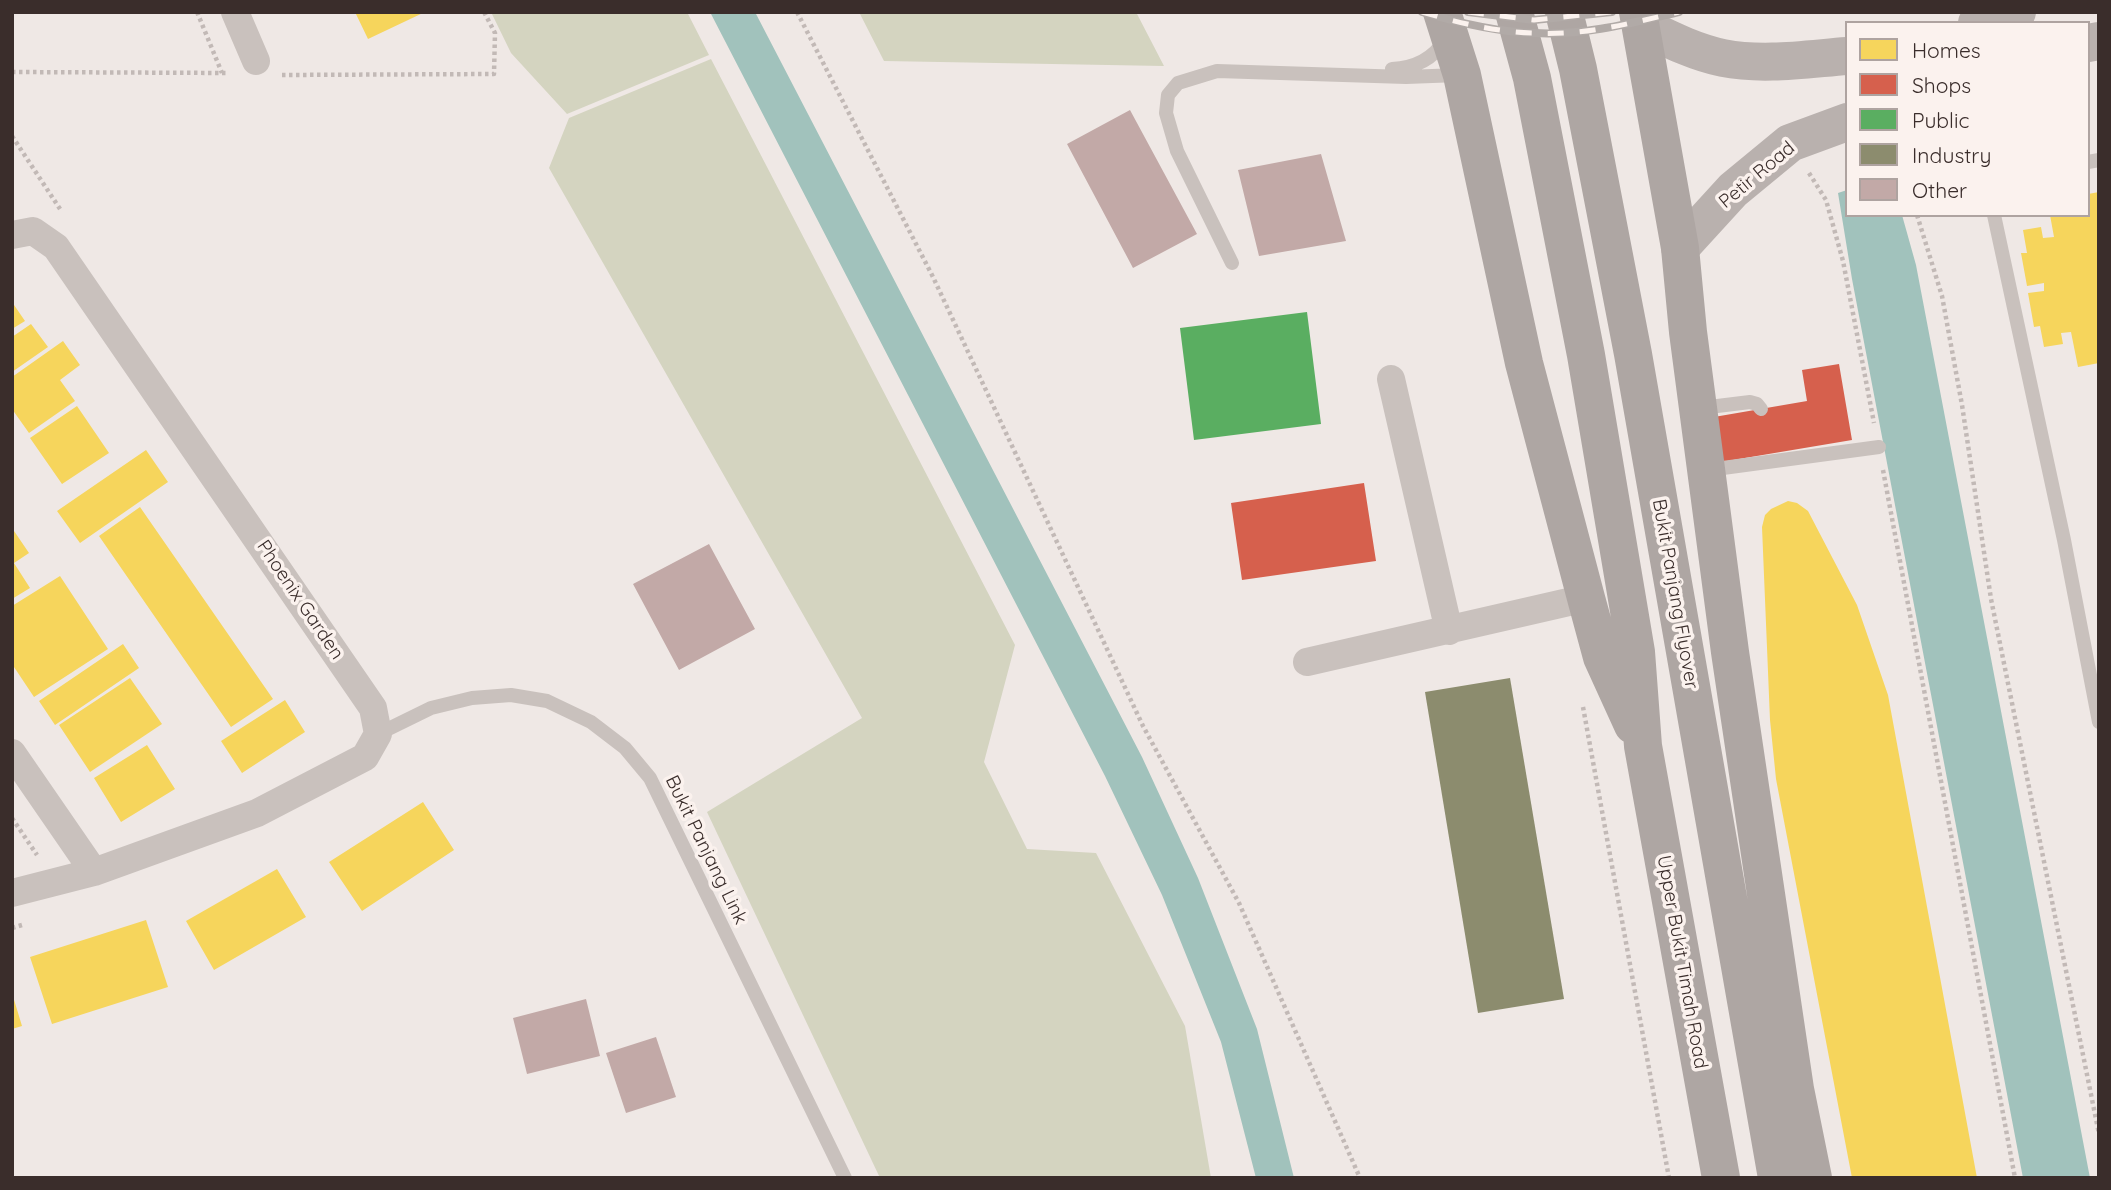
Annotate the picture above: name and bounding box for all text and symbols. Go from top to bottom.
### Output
legend [1845,21,2090,217]
text: Homes [1912,37,1981,63]
text: Shops [1912,72,1971,98]
text: Public [1912,107,1969,133]
street label: Petir Road [1714,137,1800,213]
text: Industry [1912,142,1991,168]
text: Other [1912,177,1967,203]
street label: Bukit Panjang Flyover [1647,497,1703,691]
street label: Phoenix Garden [252,536,348,664]
street label: Bukit Panjang Link [660,772,752,928]
street label: Upper Bukit Timah Road [1652,853,1712,1071]

